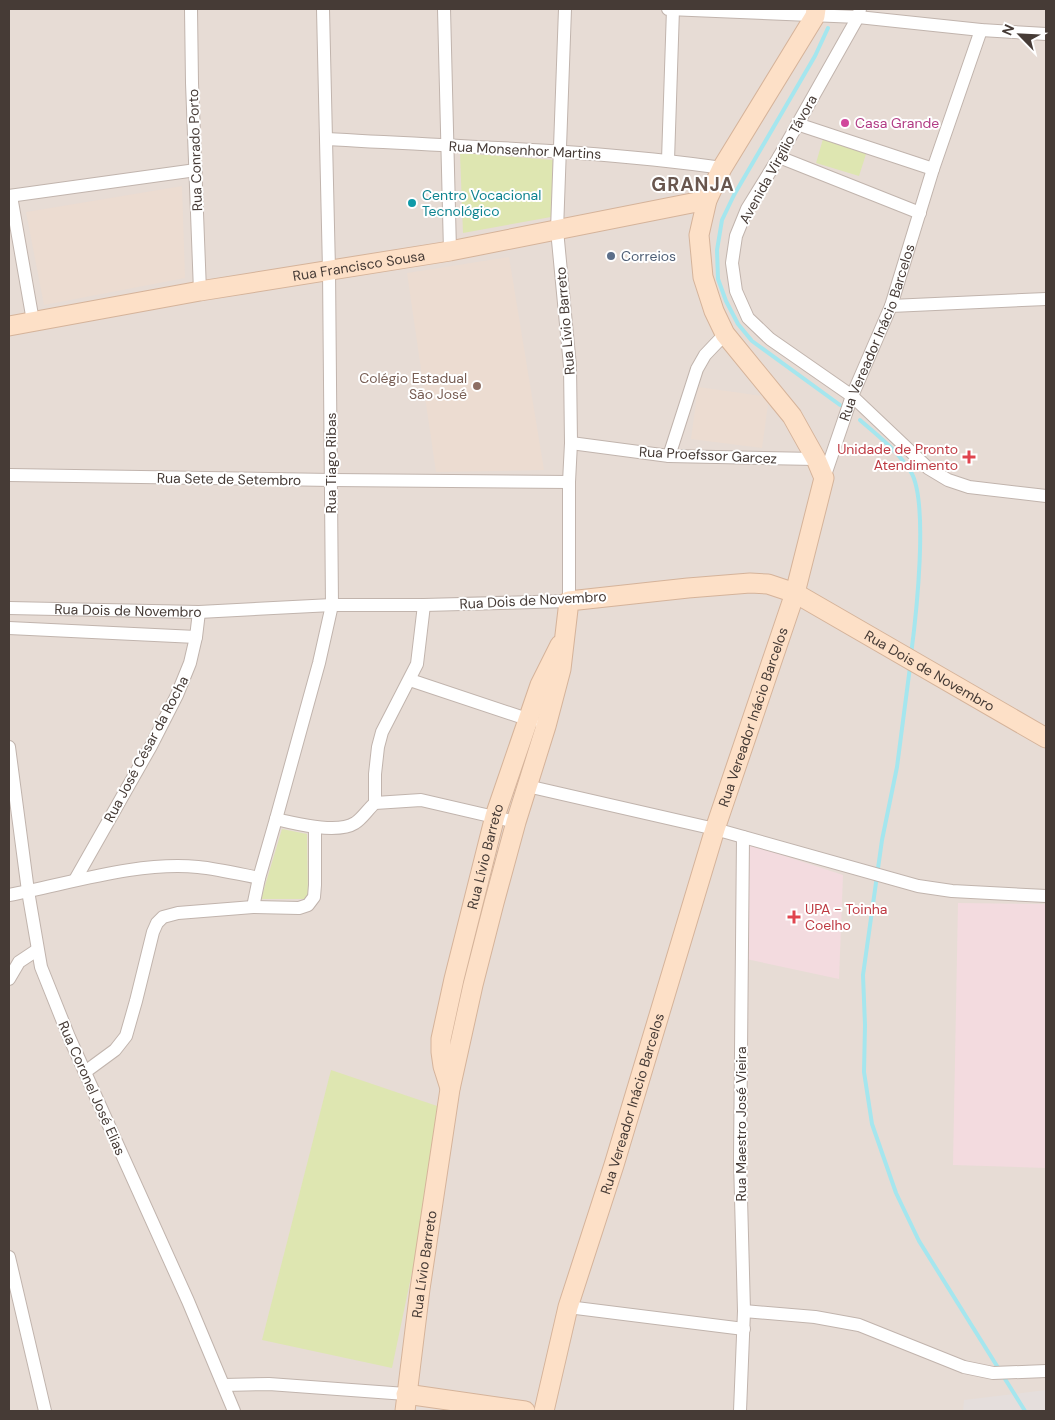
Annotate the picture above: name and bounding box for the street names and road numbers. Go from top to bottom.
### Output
street label: Rua Conrado Porto [184,88,206,212]
street label: Avenida Virgílio Távora [735,91,821,227]
street label: Rua Monsenhor Martins [448,137,602,163]
street label: Rua Vereador Inácio Barcelos [835,242,919,423]
street label: Rua Francisco Sousa [291,246,426,285]
street label: Rua Lívio Barreto [551,266,579,376]
street label: Rua Tiago Ribas [322,412,340,514]
street label: Rua Proefssor Garcez [638,442,778,468]
street label: Rua Sete de Setembro [157,469,301,489]
street label: Rua Dois de Novembro [459,587,607,613]
street label: Rua Dois de Novembro [54,600,202,621]
street label: Rua Vereador Inácio Barcelos [714,625,792,809]
street label: Rua Dois de Novembro [861,626,998,715]
street label: Rua José César da Rocha [100,673,192,825]
street label: Rua Lívio Barreto [463,801,508,911]
street label: Rua Vereador Inácio Barcelos [596,1011,668,1197]
street label: Rua Coronel José Elias [54,1018,130,1158]
street label: Rua Maestro José Vieira [732,1046,750,1202]
street label: Rua Lívio Barreto [408,1209,441,1319]

